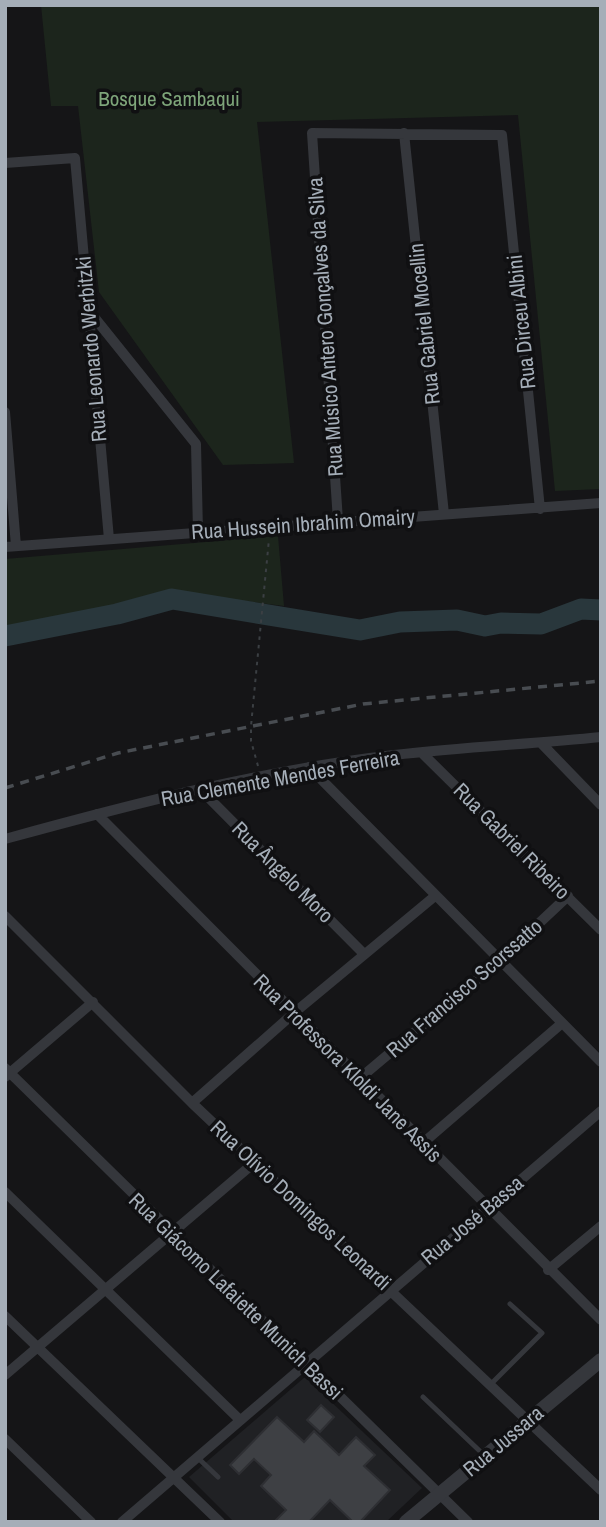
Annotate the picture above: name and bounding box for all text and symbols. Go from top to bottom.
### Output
park label: Bosque Sambaqui [98,84,240,113]
street label: Rua Músico Antero Gonçalves da Silva [300,176,350,477]
street label: Rua Gabriel Mocellin [401,242,447,406]
street label: Rua Dirceu Albini [500,253,542,391]
street label: Rua Leonardo Werbitzki [68,255,114,443]
street label: Rua Hussein Ibrahim Omairy [190,502,416,546]
street label: Rua Clemente Mendes Ferreira [159,743,402,813]
street label: Rua Gabriel Ribeiro [447,776,577,906]
street label: Rua Ângelo Moro [226,815,340,929]
street label: Rua Francisco Scorssatto [380,912,548,1064]
street label: Rua Professora Kloldi Jane Assis [247,967,449,1169]
street label: Rua Olívio Domingos Leonardi [204,1113,398,1297]
street label: Rua José Bassa [415,1168,530,1271]
street label: Rua Giácomo Lafaiette Munich Bassi [123,1186,349,1406]
street label: Rua Jussara [457,1399,550,1483]

